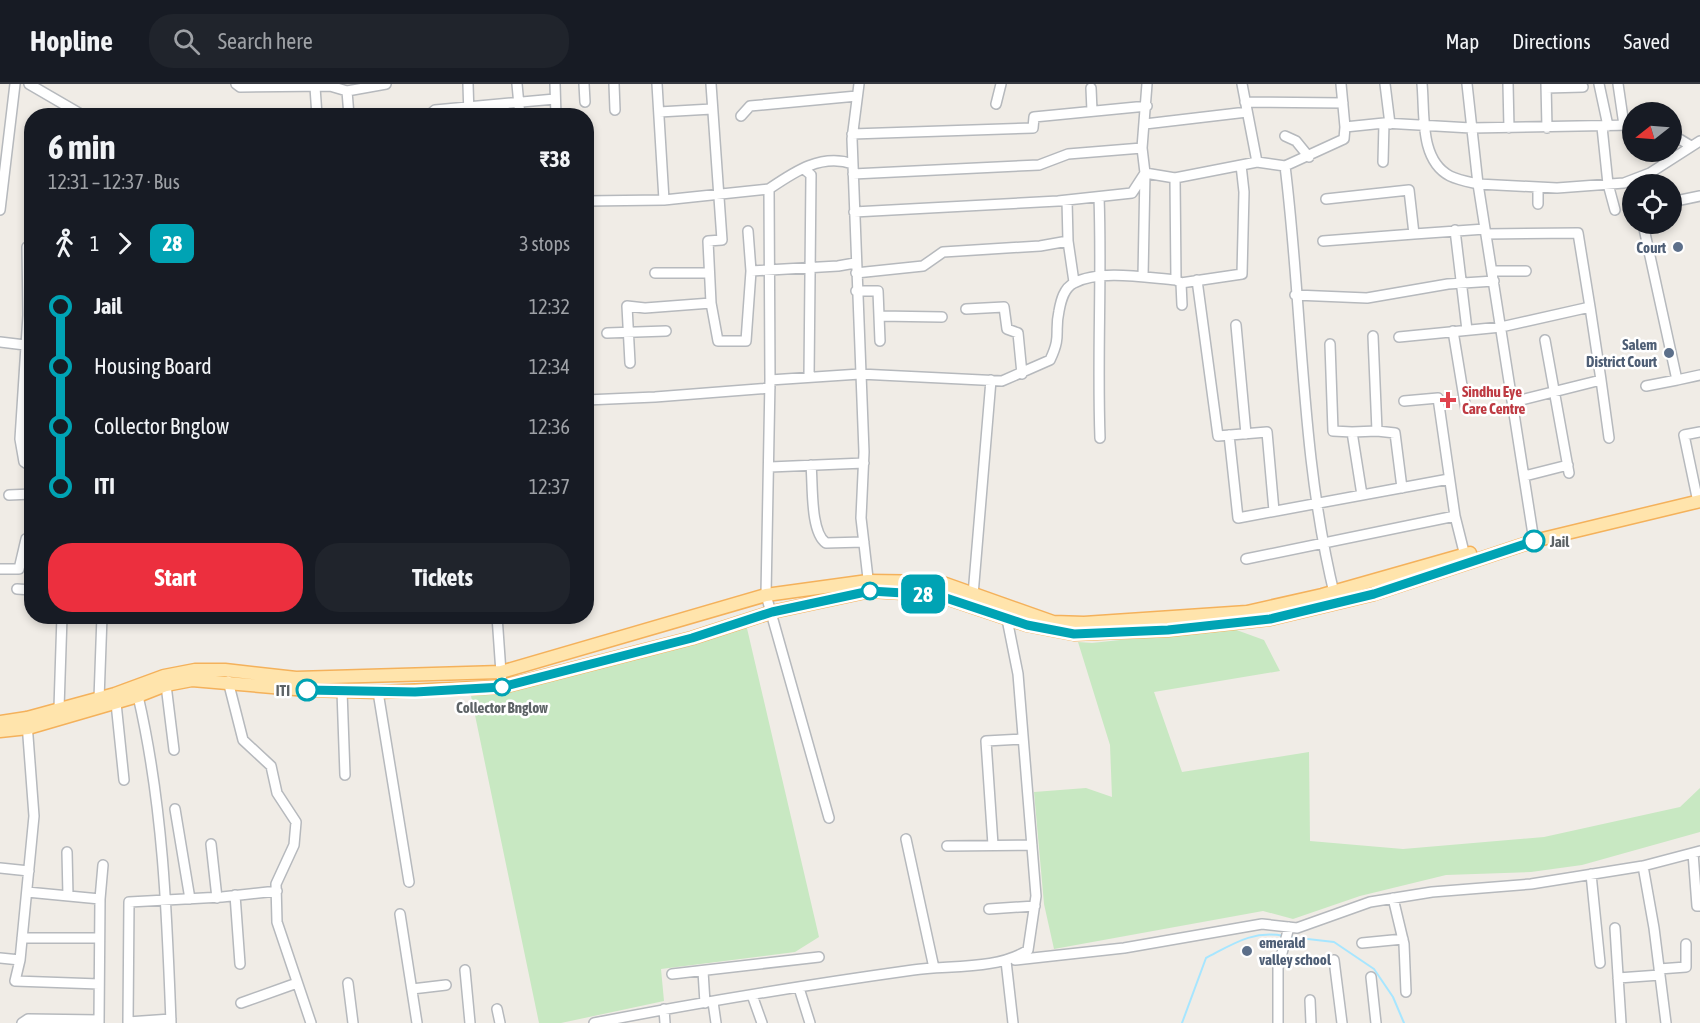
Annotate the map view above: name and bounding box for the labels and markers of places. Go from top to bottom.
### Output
place label: Court [1636,239,1667,256]
marker: Court [1671,240,1685,254]
place label: Salem District Court [1586,336,1658,370]
marker: Salem District Court [1662,346,1676,360]
place label: Sindhu Eye Care Centre [1462,383,1526,417]
marker: Sindhu Eye Care Centre [1439,391,1457,409]
marker: Jail [1523,530,1545,552]
place label: Jail [1549,533,1570,550]
unlabelled marker [861,582,879,600]
marker: Collector Bnglow [493,678,511,696]
marker: ITI [296,679,318,701]
place label: ITI [276,682,290,699]
place label: Collector Bnglow [456,699,548,716]
place label: emerald valley school [1259,934,1332,968]
marker: emerald valley school [1240,944,1254,958]

